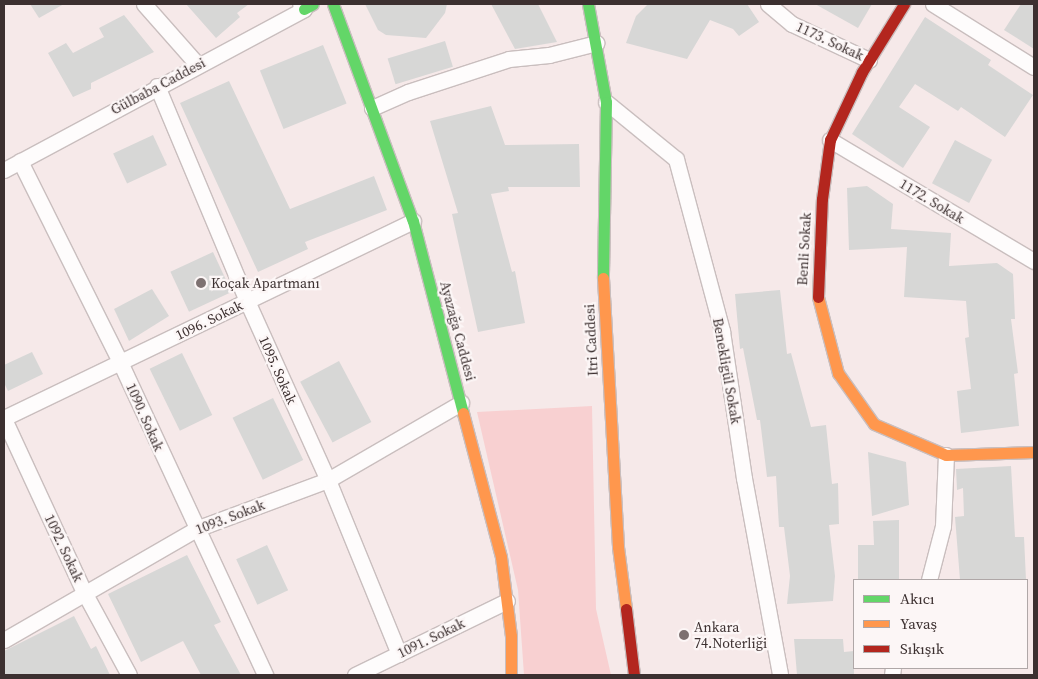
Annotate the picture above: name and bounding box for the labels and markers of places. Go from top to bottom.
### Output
place label: Koçak Apartmanı [211,275,320,291]
marker: Koçak Apartmanı [195,277,207,289]
place label: Ankara 74.Noterliği [694,619,767,652]
marker: Ankara 74.Noterliği [678,629,690,641]

